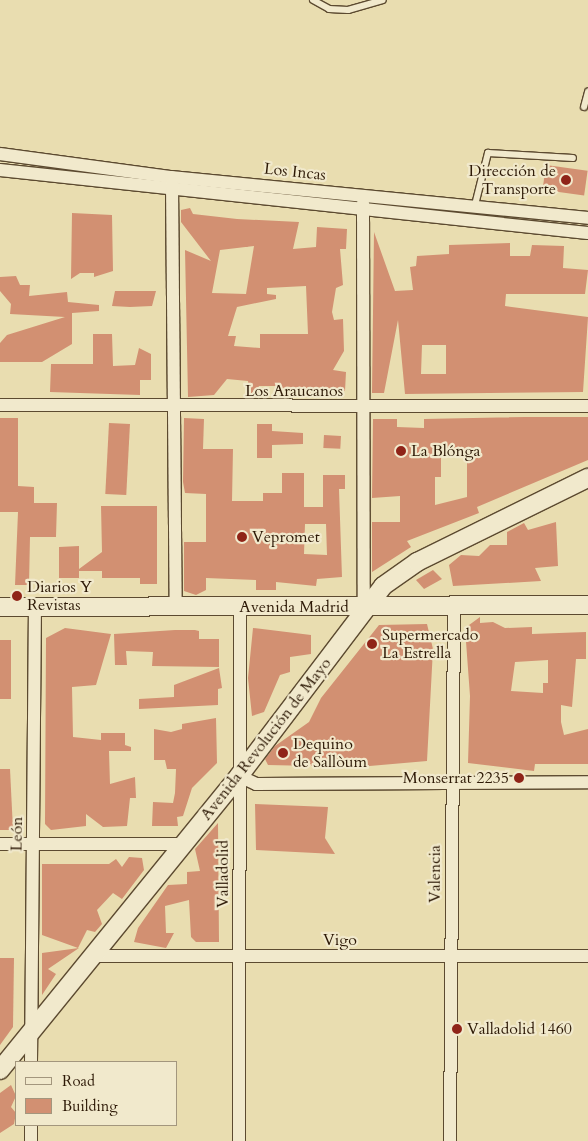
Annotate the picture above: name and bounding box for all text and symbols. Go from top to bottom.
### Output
street label: Los Incas [263,159,327,185]
place label: Dirección de Transporte [468,161,556,199]
marker: Dirección de Transporte [560,174,572,186]
street label: Los Araucanos [245,381,343,401]
place label: La Blónga [411,441,480,461]
marker: La Blónga [395,445,407,457]
place label: Vepromet [252,527,320,547]
marker: Vepromet [236,531,248,543]
place label: Diarios Y Revistas [27,577,92,615]
marker: Diarios Y Revistas [11,590,23,602]
street label: Avenida Madrid [239,597,349,617]
place label: Supermercado La Estrella [382,625,478,663]
marker: Supermercado La Estrella [366,638,378,650]
street label: Avenida Revolución de Mayo [197,654,335,824]
place label: Dequino de Sallòum [293,734,367,772]
marker: Dequino de Sallòum [277,747,289,759]
place label: Monserrat 2235 [403,768,509,788]
marker: Monserrat 2235 [513,772,525,784]
street label: León [7,816,27,852]
street label: Valladolid [213,840,233,908]
street label: Valencia [425,845,445,903]
street label: Vigo [323,930,357,950]
place label: Valladolid 1460 [467,1019,572,1039]
marker: Valladolid 1460 [451,1023,463,1035]
legend [15,1061,178,1126]
text: Road [62,1071,95,1091]
text: Building [62,1096,118,1116]

